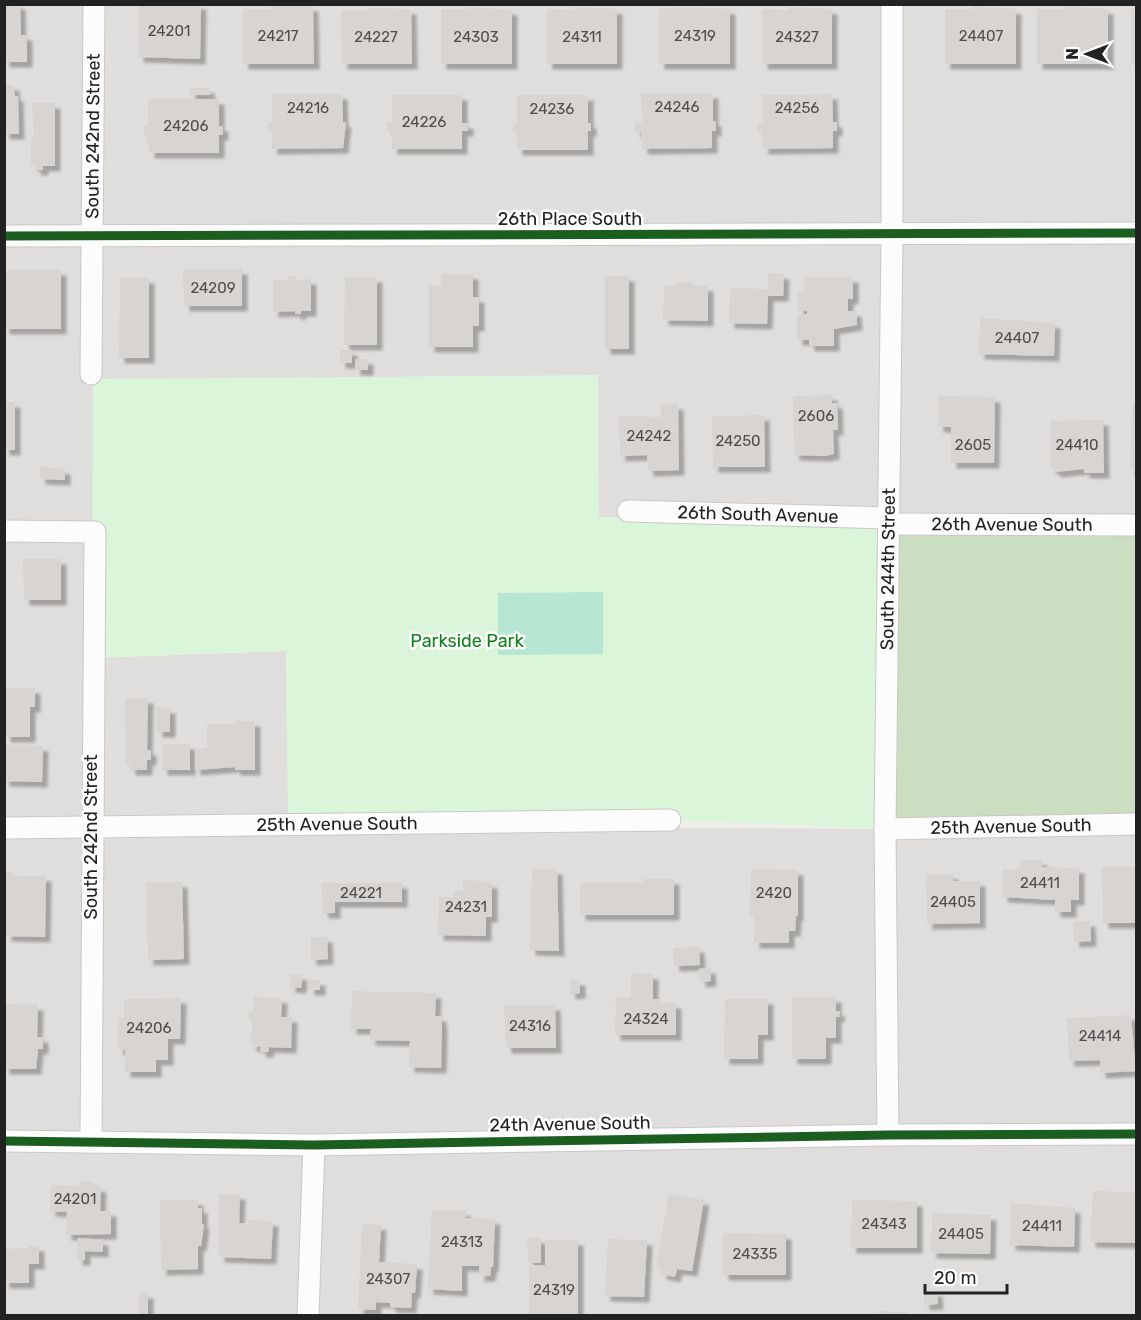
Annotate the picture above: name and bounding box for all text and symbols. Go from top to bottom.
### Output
house number: 24201 [148,22,190,40]
north arrow [1057,24,1117,84]
house number: 24217 [258,27,299,45]
house number: 24319 [674,27,716,45]
house number: 24407 [959,27,1004,45]
house number: 24227 [354,28,398,46]
house number: 24303 [453,28,499,46]
house number: 24311 [562,28,602,46]
house number: 24327 [775,28,819,46]
text: N [1063,48,1082,60]
street label: South 242nd Street [81,53,105,219]
house number: 24246 [655,98,700,116]
house number: 24216 [287,99,329,117]
house number: 24256 [775,99,819,117]
house number: 24236 [530,100,574,118]
house number: 24226 [402,113,446,131]
house number: 24206 [163,117,209,135]
street label: 26th Place South [498,208,642,230]
house number: 24209 [190,279,236,297]
house number: 24407 [995,329,1040,347]
house number: 2606 [798,407,834,425]
house number: 24242 [627,427,672,445]
house number: 24250 [715,432,761,450]
house number: 2605 [955,436,991,454]
house number: 24410 [1056,436,1098,454]
street label: South 244th Street [876,488,900,650]
street label: 26th South Avenue [677,501,839,528]
street label: 26th Avenue South [931,513,1093,536]
park label: Parkside Park [410,630,524,652]
street label: South 242nd Street [80,755,102,919]
street label: 25th Avenue South [256,812,418,836]
street label: 25th Avenue South [930,814,1092,839]
house number: 24411 [1020,874,1060,892]
house number: 24221 [340,884,382,902]
house number: 2420 [756,884,792,902]
house number: 24405 [930,893,976,911]
house number: 24231 [445,898,487,916]
house number: 24324 [624,1010,668,1028]
house number: 24316 [509,1017,551,1035]
house number: 24206 [126,1019,172,1037]
house number: 24414 [1079,1027,1121,1045]
street label: 24th Avenue South [489,1112,651,1136]
house number: 24201 [54,1190,96,1208]
house number: 24343 [861,1215,907,1233]
house number: 24411 [1022,1217,1062,1235]
house number: 24405 [938,1225,984,1243]
house number: 24313 [441,1233,483,1251]
house number: 24335 [733,1245,778,1263]
scale bar [925,1257,1008,1295]
text: 20 m [934,1267,976,1289]
house number: 24307 [366,1270,410,1288]
house number: 24319 [533,1281,575,1299]

